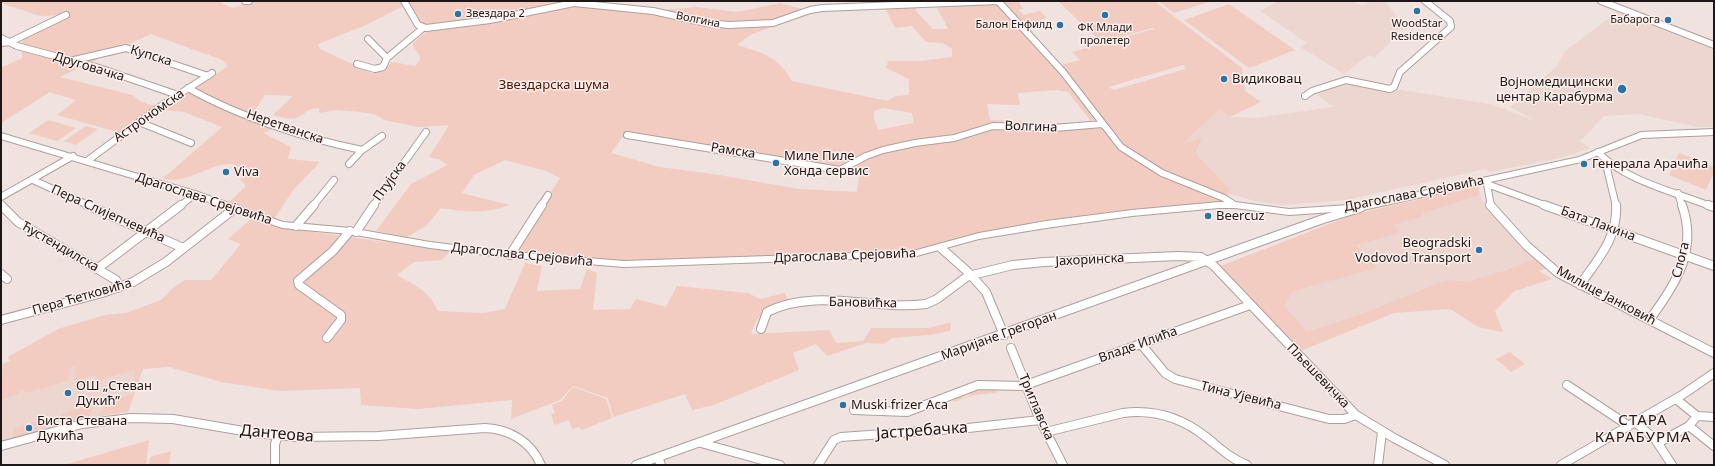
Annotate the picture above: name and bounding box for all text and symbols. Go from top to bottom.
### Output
marker: WoodStar Residence [1412,6,1422,16]
place label: Звездара 2 [466,7,525,21]
marker: Звездара 2 [453,9,463,19]
street label: Волгина [675,9,721,31]
marker: ФК Млади пролетер [1100,10,1110,20]
place label: Бабарога [1610,13,1660,27]
marker: Бабарога [1663,15,1673,25]
place label: WoodStar Residence [1391,17,1443,43]
place label: Балон Енфилд [976,18,1052,32]
marker: Балон Енфилд [1055,20,1065,30]
place label: ФК Млади пролетер [1078,21,1132,47]
street label: Купска [128,42,174,70]
street label: Друговачка [52,49,126,85]
place label: Видиковац [1232,71,1301,87]
marker: Видиковац [1219,74,1229,84]
place label: Војномедицински центар Карабурма [1496,74,1613,105]
park label: Звездарска шума [499,77,609,93]
marker: Војномедицински центар Карабурма [1616,83,1628,95]
street label: Астрономска [111,86,187,146]
street label: Неретванска [244,107,326,147]
street label: Волгина [1004,118,1058,136]
street label: Рамска [710,140,756,162]
place label: Миле Пиле Хонда сервис [784,148,869,179]
place label: Генерала Арачића [1592,156,1708,172]
street label: Птујска [370,158,410,204]
marker: Миле Пиле Хонда сервис [771,158,781,168]
marker: Генерала Арачића [1579,159,1589,169]
place label: Viva [234,164,259,180]
marker: Viva [221,167,231,177]
street label: Драгослава Срејовића [134,170,274,228]
street label: Драгослава Срејовића [1343,173,1485,215]
street label: Пера Слијепчевића [49,182,167,246]
street label: Бата Лакина [1559,203,1637,245]
place label: Beercuz [1216,208,1265,224]
marker: Beercuz [1203,211,1213,221]
street label: Ћустендилска [19,219,101,275]
place label: Beogradski Vodovod Transport [1355,235,1471,266]
street label: Драгослава Срејовића [450,240,594,270]
street label: Слога [1669,240,1693,280]
marker: Beogradski Vodovod Transport [1474,245,1484,255]
street label: Драгослава Срејовића [774,246,916,266]
street label: Јахоринска [1055,250,1125,270]
street label: Милице Јанковић [1554,263,1658,329]
street label: Пера Ћетковића [31,275,133,319]
street label: Бановићка [829,295,897,311]
street label: Маријане Грегоран [939,308,1059,364]
street label: Владе Илића [1097,324,1179,366]
street label: Пљешевичка [1283,341,1353,411]
street label: Триглавска [1015,371,1057,443]
place label: ОШ „Стеван Дукић” [76,378,152,409]
street label: Тина Ујевића [1199,378,1283,414]
marker: ОШ „Стеван Дукић” [63,388,73,398]
place label: Muski frizer Aca [851,397,948,413]
marker: Muski frizer Aca [838,400,848,410]
district label: СТАРА КАРАБУРМА [1595,412,1691,447]
place label: Биста Стевана Дукића [37,413,127,444]
street label: Јастребачка [875,418,969,444]
street label: Дантеова [239,421,315,447]
marker: Биста Стевана Дукића [24,423,34,433]

